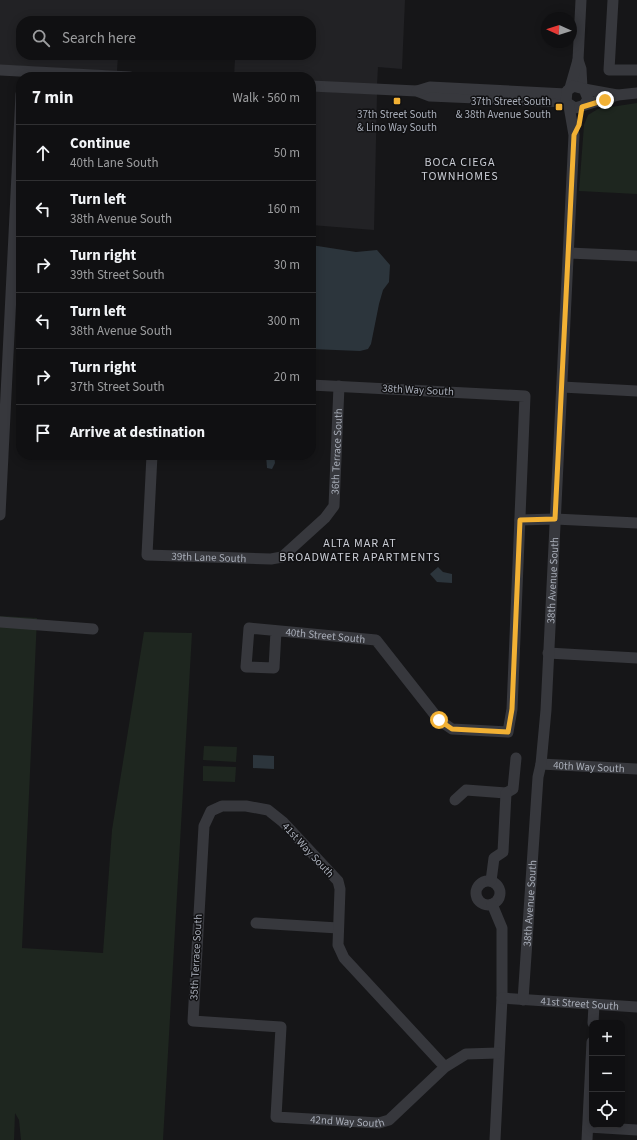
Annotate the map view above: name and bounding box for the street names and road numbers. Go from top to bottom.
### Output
street label: 38th Way South [382,381,454,399]
street label: 36th Terrace South [327,408,346,495]
street label: 38th Avenue South [543,537,562,624]
street label: 39th Lane South [171,548,247,566]
street label: 40th Street South [285,624,366,646]
street label: 40th Way South [553,757,625,776]
street label: 41st Way South [279,819,337,881]
street label: 38th Avenue South [519,860,540,947]
street label: 35th Terrace South [186,913,206,1001]
street label: 41st Street South [540,993,620,1013]
street label: 42nd Way South [310,1112,386,1130]

